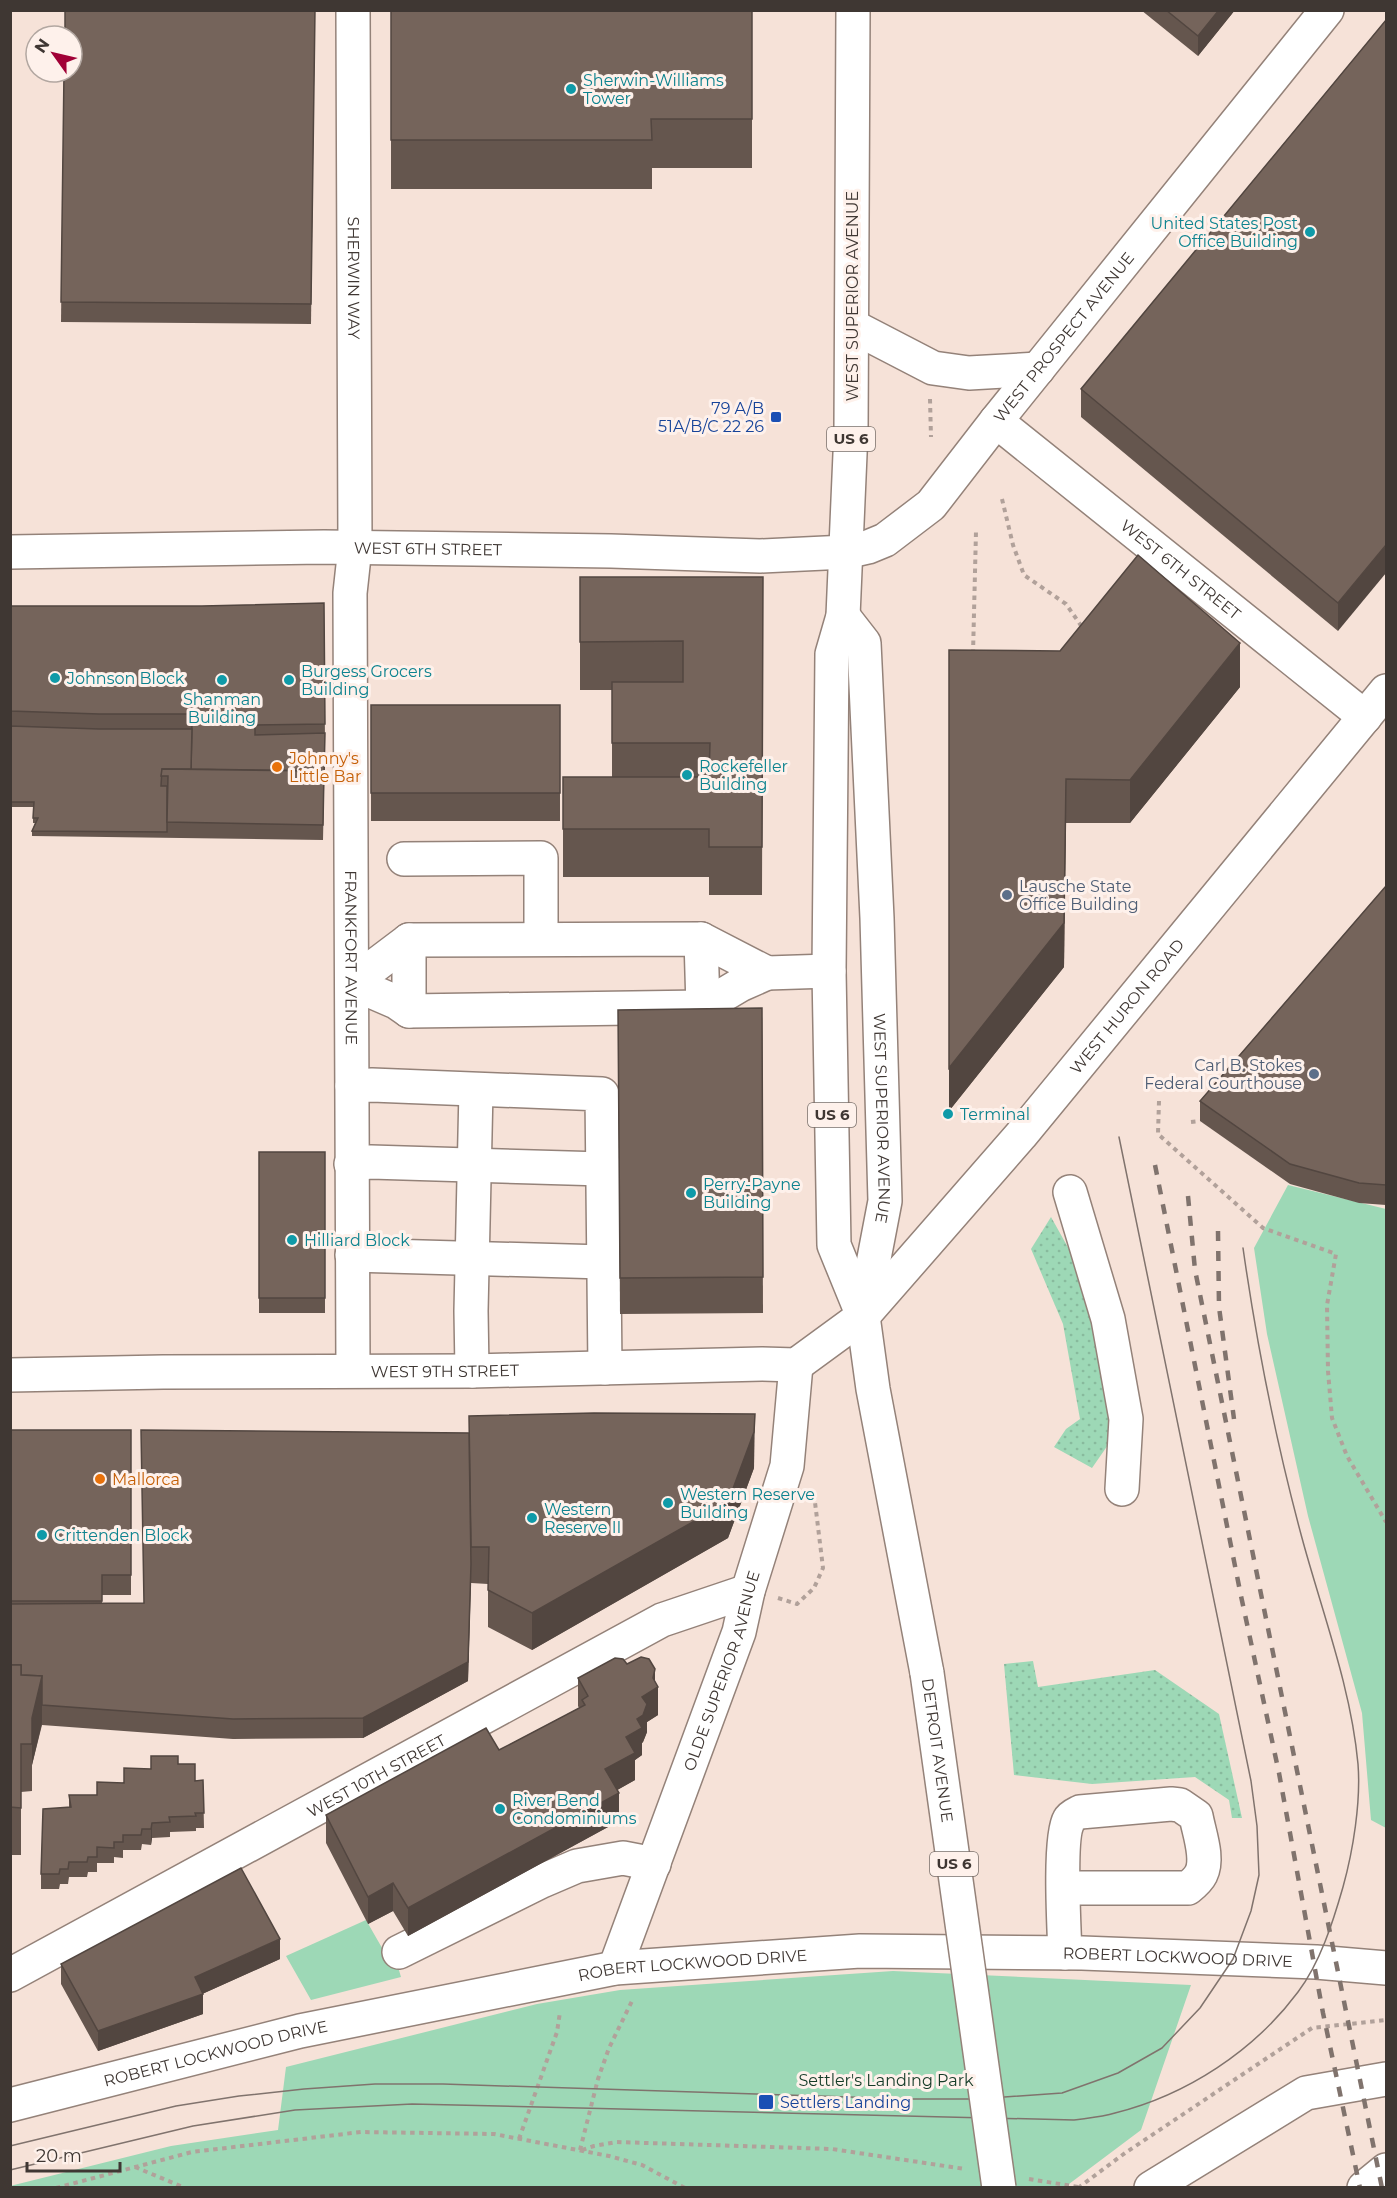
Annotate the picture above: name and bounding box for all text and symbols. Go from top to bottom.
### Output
north arrow [24,24,84,84]
text: N [30,35,53,57]
place label: Sherwin-Williams Tower [583,71,724,108]
marker: Sherwin-Williams Tower [564,82,578,96]
street label: WEST SUPERIOR AVENUE [843,191,862,401]
place label: United States Post Office Building [1151,214,1299,251]
street label: SHERWIN WAY [344,217,363,340]
marker: United States Post Office Building [1303,225,1317,239]
street label: WEST PROSPECT AVENUE [990,248,1138,426]
place label: 79 A/B 51A/B/C 22 26 [658,399,764,436]
marker: 79 A/B 51A/B/C 22 26 [769,410,783,424]
road number: US 6 [827,427,875,451]
street label: WEST 6TH STREET [1117,516,1245,624]
street label: WEST 6TH STREET [354,538,503,559]
place label: Burgess Grocers Building [301,662,432,699]
place label: Johnson Block [66,669,185,688]
marker: Johnson Block [48,671,62,685]
marker: Shanman Building [215,673,229,687]
marker: Burgess Grocers Building [282,673,296,687]
place label: Shanman Building [183,690,261,727]
place label: Johnny's Little Bar [288,749,361,786]
place label: Rockefeller Building [699,757,788,794]
marker: Johnny's Little Bar [270,760,284,774]
marker: Rockefeller Building [680,768,694,782]
street label: FRANKFORT AVENUE [341,870,361,1045]
place label: Lausche State Office Building [1019,877,1139,914]
marker: Lausche State Office Building [1000,888,1014,902]
street label: WEST HURON ROAD [1066,935,1188,1078]
street label: WEST SUPERIOR AVENUE [870,1013,894,1225]
place label: Carl B. Stokes Federal Courthouse [1144,1056,1302,1093]
marker: Carl B. Stokes Federal Courthouse [1307,1067,1321,1081]
road number: US 6 [808,1103,856,1127]
place label: Terminal [960,1105,1030,1124]
marker: Terminal [941,1107,955,1121]
place label: Perry-Payne Building [703,1175,801,1212]
marker: Perry-Payne Building [684,1186,698,1200]
place label: Hilliard Block [304,1231,410,1250]
marker: Hilliard Block [285,1233,299,1247]
street label: WEST 9TH STREET [371,1361,520,1381]
place label: Mallorca [112,1470,180,1489]
marker: Mallorca [93,1472,107,1486]
place label: Western Reserve Building [680,1485,815,1522]
marker: Western Reserve Building [661,1496,675,1510]
place label: Western Reserve II [544,1500,621,1537]
marker: Western Reserve II [525,1511,539,1525]
place label: Crittenden Block [54,1526,190,1545]
marker: Crittenden Block [35,1528,49,1542]
street label: OLDE SUPERIOR AVENUE [680,1568,764,1774]
street label: DETROIT AVENUE [918,1677,957,1824]
street label: WEST 10TH STREET [304,1730,450,1821]
place label: River Bend Condominiums [512,1791,637,1828]
marker: River Bend Condominiums [493,1802,507,1816]
road number: US 6 [930,1852,978,1876]
street label: ROBERT LOCKWOOD DRIVE [1063,1944,1293,1971]
street label: ROBERT LOCKWOOD DRIVE [576,1946,808,1985]
street label: ROBERT LOCKWOOD DRIVE [102,2017,329,2091]
park label: Settler's Landing Park [798,2071,974,2090]
marker: Settlers Landing [757,2093,775,2111]
place label: Settlers Landing [780,2093,911,2112]
scale bar [27,2135,120,2173]
text: 20 m [36,2145,82,2167]

